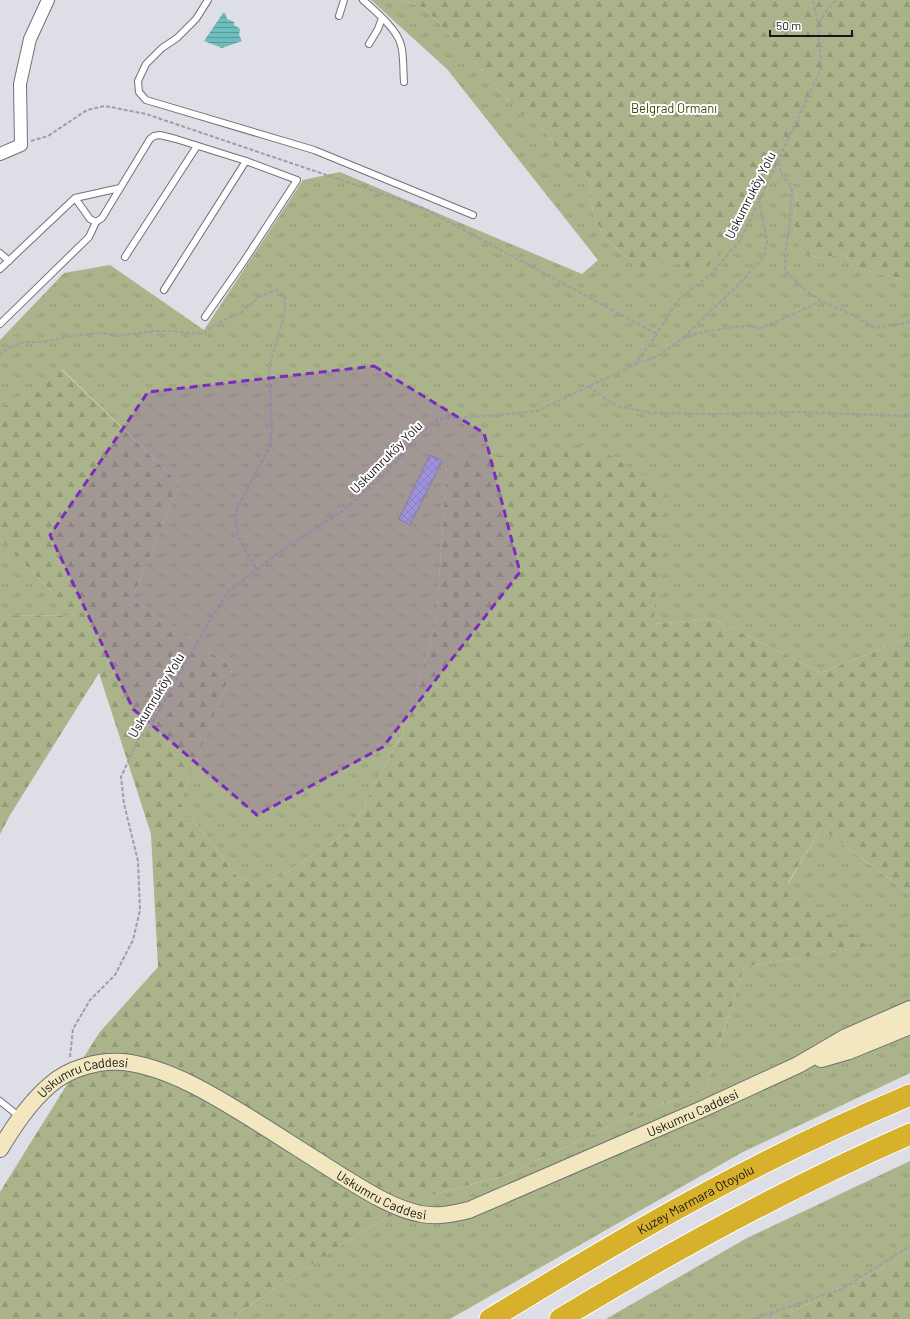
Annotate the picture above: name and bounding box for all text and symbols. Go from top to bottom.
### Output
scale bar [770,12,852,38]
text: 50 m [776,18,801,32]
park label: Belgrad Ormanı [631,100,717,116]
street label: Uskumruköy Yolu [721,149,779,241]
street label: Uskumruköy Yolu [346,417,426,497]
street label: Uskumruköy Yolu [124,650,188,740]
street label: Uskumru Caddesi [34,1054,129,1101]
street label: Uskumru Caddesi [644,1086,741,1140]
street label: Kuzey Marmara Otoyolu [634,1161,757,1237]
street label: Uskumru Caddesi [334,1167,427,1223]

